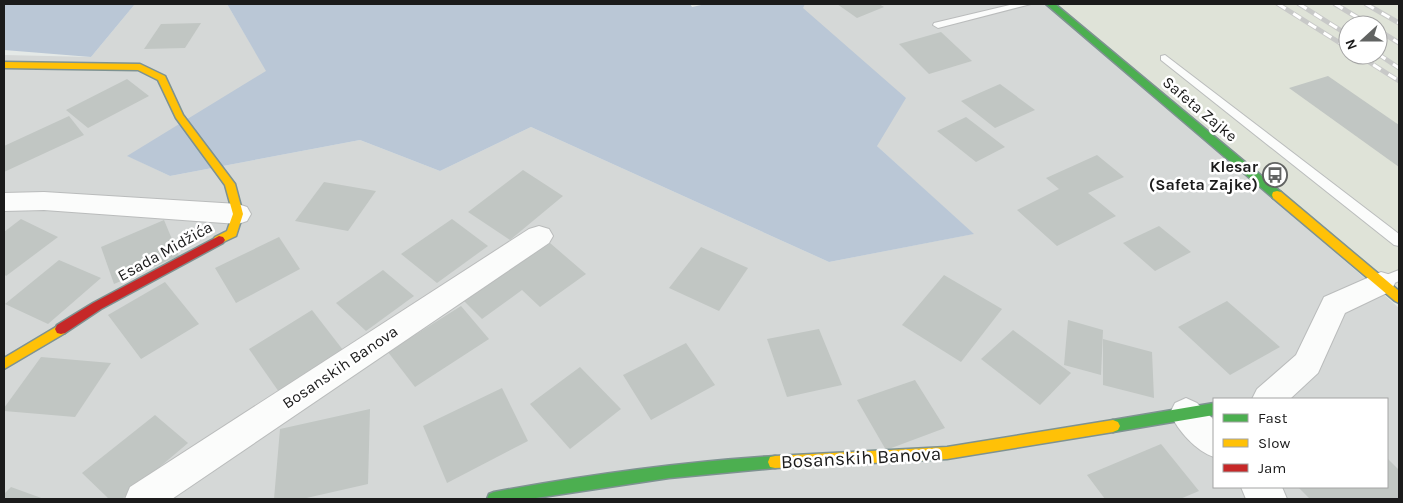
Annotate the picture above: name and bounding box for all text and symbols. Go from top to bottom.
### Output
north arrow [1338,15,1388,65]
text: N [1342,37,1361,52]
street label: Safeta Zajke [1159,72,1241,146]
place label: Klesar (Safeta Zajke) [1149,157,1259,194]
bus stop icon: Klesar (Safeta Zajke) [1262,162,1288,188]
street label: Esada Midžića [114,217,216,285]
street label: Bosanskih Banova [279,321,401,413]
legend [1213,398,1388,488]
text: Fast [1258,409,1288,427]
text: Slow [1258,434,1290,452]
street label: Bosanskih Banova [780,443,942,473]
text: Jam [1258,459,1286,477]

